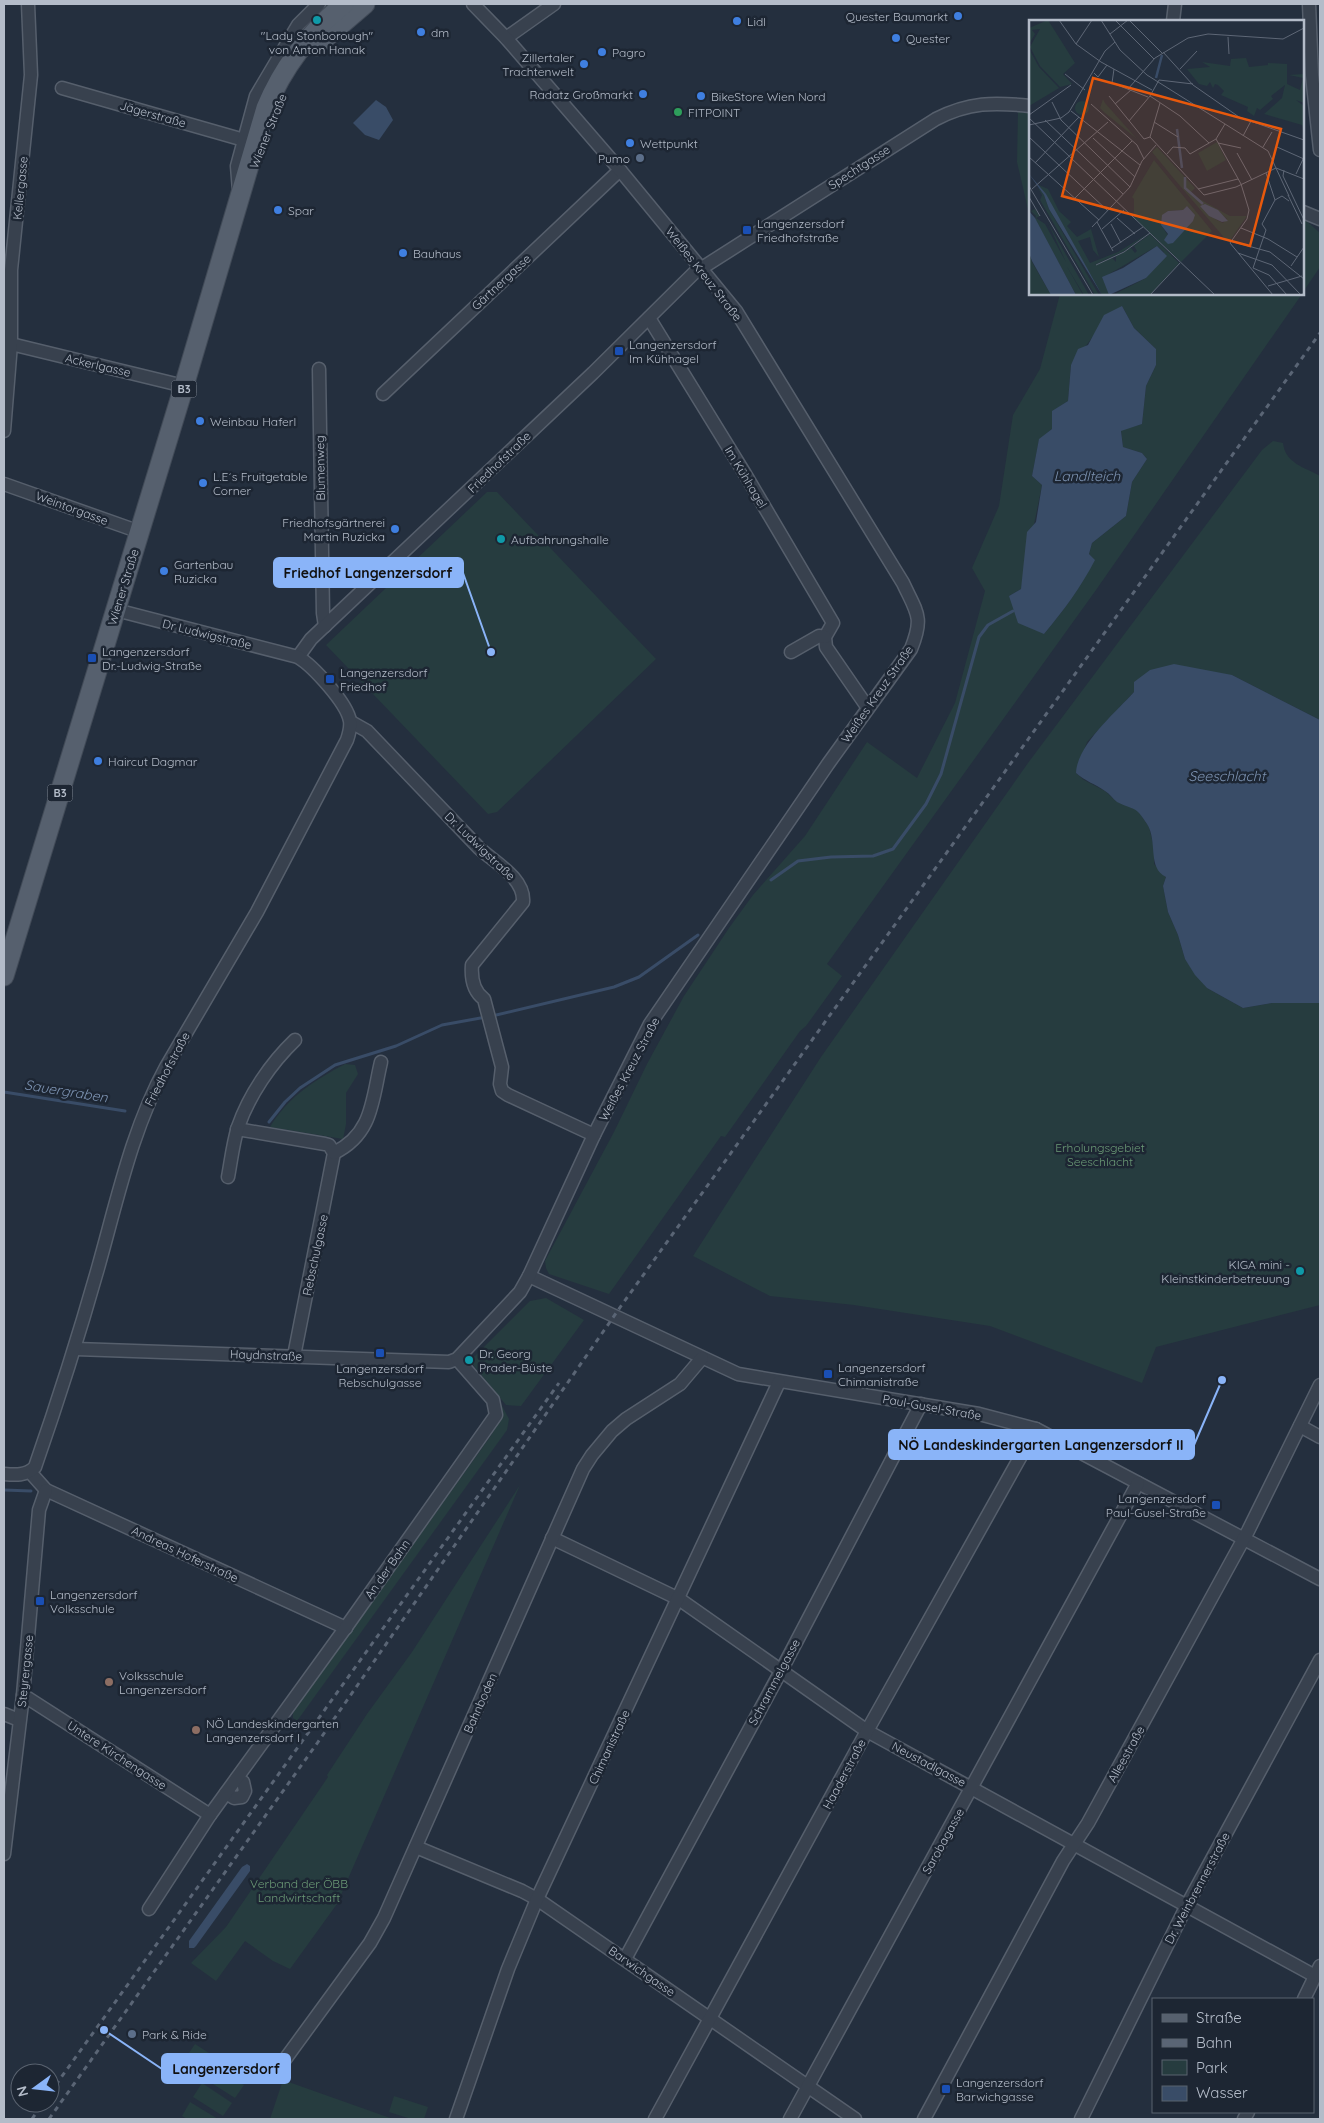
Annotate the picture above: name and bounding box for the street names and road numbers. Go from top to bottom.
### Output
street label: Wiener Straße [246,91,290,171]
street label: Jägerstraße [118,97,188,131]
street label: Spechtgasse [825,141,893,193]
street label: Kellergasse [9,155,31,221]
street label: Weißes Kreuz Straße [663,224,746,324]
street label: Gärtnergasse [468,251,534,313]
street label: Ackerlgasse [64,350,132,380]
road number: B3 [172,380,196,398]
street label: Friedhofstraße [464,428,534,496]
street label: Blumenweg [312,435,328,501]
street label: Im Kühhagel [722,443,770,511]
street label: Weintorgasse [34,488,111,528]
street label: Wiener Straße [104,547,142,627]
street label: Dr Ludwigstraße [161,616,253,652]
street label: Weißes Kreuz Straße [838,642,916,746]
road number: B3 [48,784,72,801]
street label: Dr. Ludwigstraße [442,809,519,884]
street label: Weißes Kreuz Straße [595,1014,663,1123]
street label: Friedhofstraße [141,1029,193,1109]
street label: Rebschulgasse [299,1213,331,1297]
street label: Haydnstraße [230,1346,303,1364]
street label: Paul-Gusel-Straße [881,1391,983,1423]
street label: Andreas Hoferstraße [129,1523,241,1585]
street label: An der Bahn [361,1537,413,1601]
street label: Steyrergasse [14,1634,36,1708]
street label: Schrammelgasse [745,1636,803,1728]
street label: Bahnboden [460,1671,500,1735]
street label: Chimanistraße [585,1707,633,1787]
street label: Untere Kirchengasse [65,1717,170,1793]
street label: Alleestraße [1104,1723,1148,1785]
street label: Haaderstraße [819,1736,869,1812]
street label: Neustadlgasse [889,1738,969,1790]
street label: Sarobagasse [919,1805,967,1877]
street label: Dr. Weinbrennerstraße [1161,1829,1233,1946]
street label: Barwichgasse [606,1943,678,2000]

